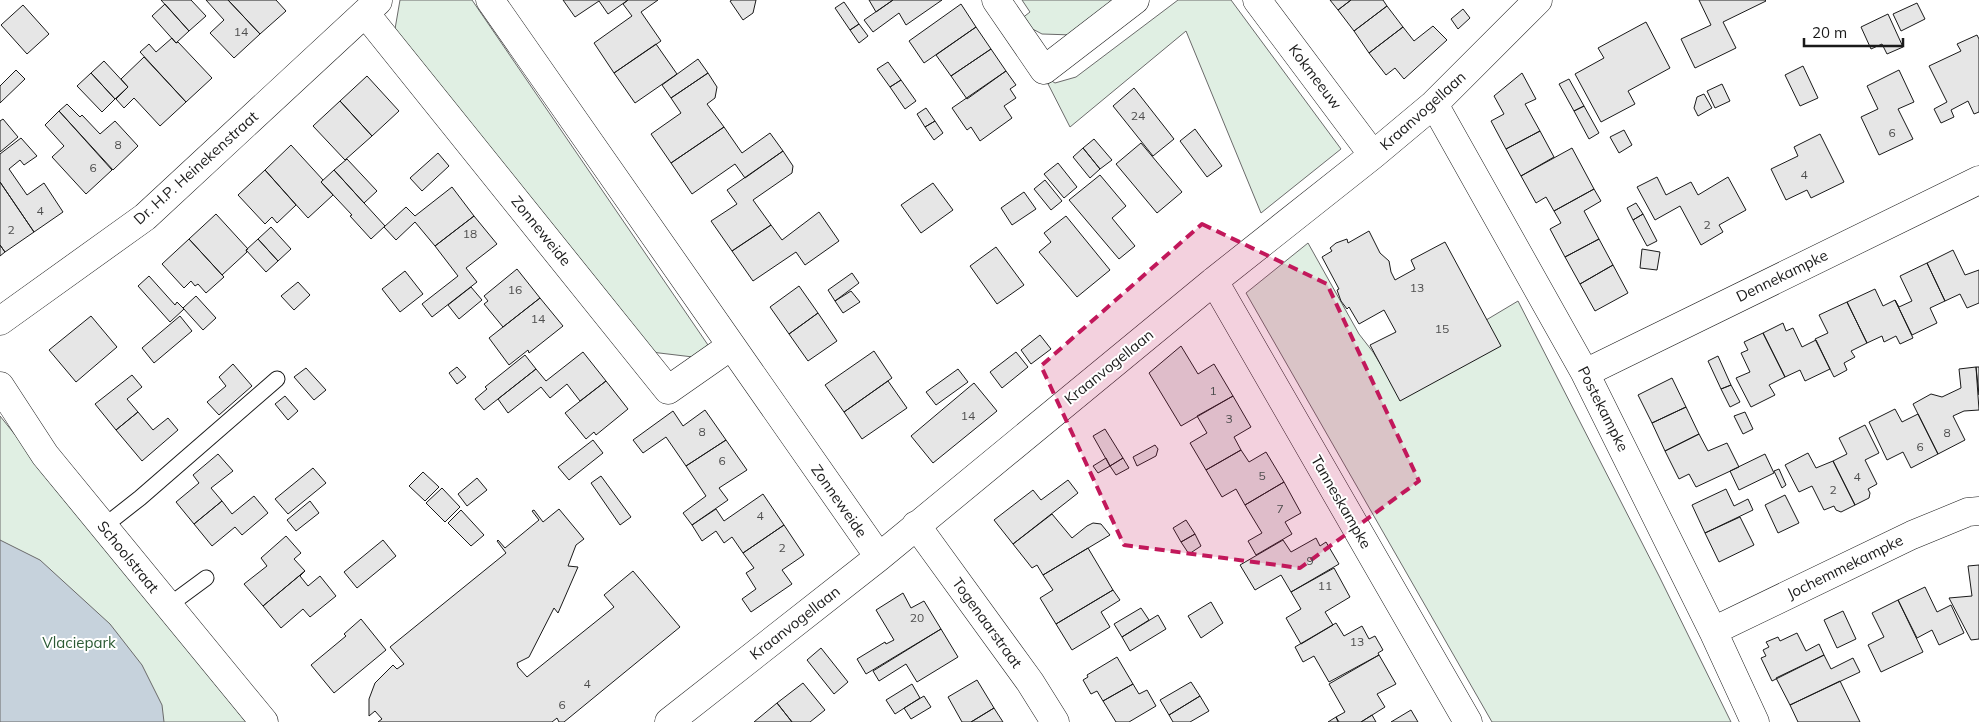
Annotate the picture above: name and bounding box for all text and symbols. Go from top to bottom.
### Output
scale bar [1804,15,1903,47]
text: 20 m [1812,23,1847,42]
house number: 14 [234,24,248,39]
street label: Kokmeeuw [1285,40,1346,113]
street label: Kraanvogellaan [1376,67,1470,154]
street label: Dr. H.P. Heinekenstraat [130,107,262,228]
house number: 24 [1131,108,1145,123]
house number: 6 [1888,125,1896,140]
house number: 8 [114,137,122,152]
house number: 6 [89,160,97,175]
house number: 4 [1800,167,1808,182]
street label: Zonneweide [507,192,575,270]
house number: 4 [36,203,44,218]
house number: 2 [1703,217,1711,232]
house number: 2 [7,222,15,237]
house number: 18 [463,226,477,241]
street label: Dennekampke [1733,245,1831,306]
house number: 13 [1410,280,1424,295]
house number: 16 [508,282,522,297]
house number: 14 [531,311,545,326]
house number: 15 [1435,321,1449,336]
street label: Kraanvogellaan [1060,325,1157,408]
street label: Postekampke [1574,363,1633,455]
house number: 1 [1209,383,1217,398]
house number: 14 [961,408,975,423]
house number: 3 [1225,411,1233,426]
house number: 8 [698,424,706,439]
house number: 8 [1943,425,1951,440]
house number: 6 [1916,439,1924,454]
street label: Tanneskampke [1307,452,1376,552]
house number: 6 [718,453,726,468]
street label: Zonneweide [807,461,871,541]
house number: 5 [1258,468,1266,483]
house number: 4 [1853,469,1861,484]
house number: 2 [1829,482,1837,497]
house number: 7 [1276,501,1284,516]
house number: 4 [756,508,764,523]
street label: Schoolstraat [93,517,163,597]
street label: Jochemmekampke [1784,530,1906,603]
house number: 2 [778,540,786,555]
house number: 9 [1306,553,1314,568]
street label: Togenaarstraat [948,574,1027,672]
house number: 11 [1318,578,1332,593]
street label: Kraanvogellaan [746,582,844,664]
house number: 20 [910,610,924,625]
park label: Vlaciepark [42,633,116,652]
house number: 13 [1350,634,1364,649]
house number: 4 [583,676,591,691]
house number: 6 [558,697,566,712]

